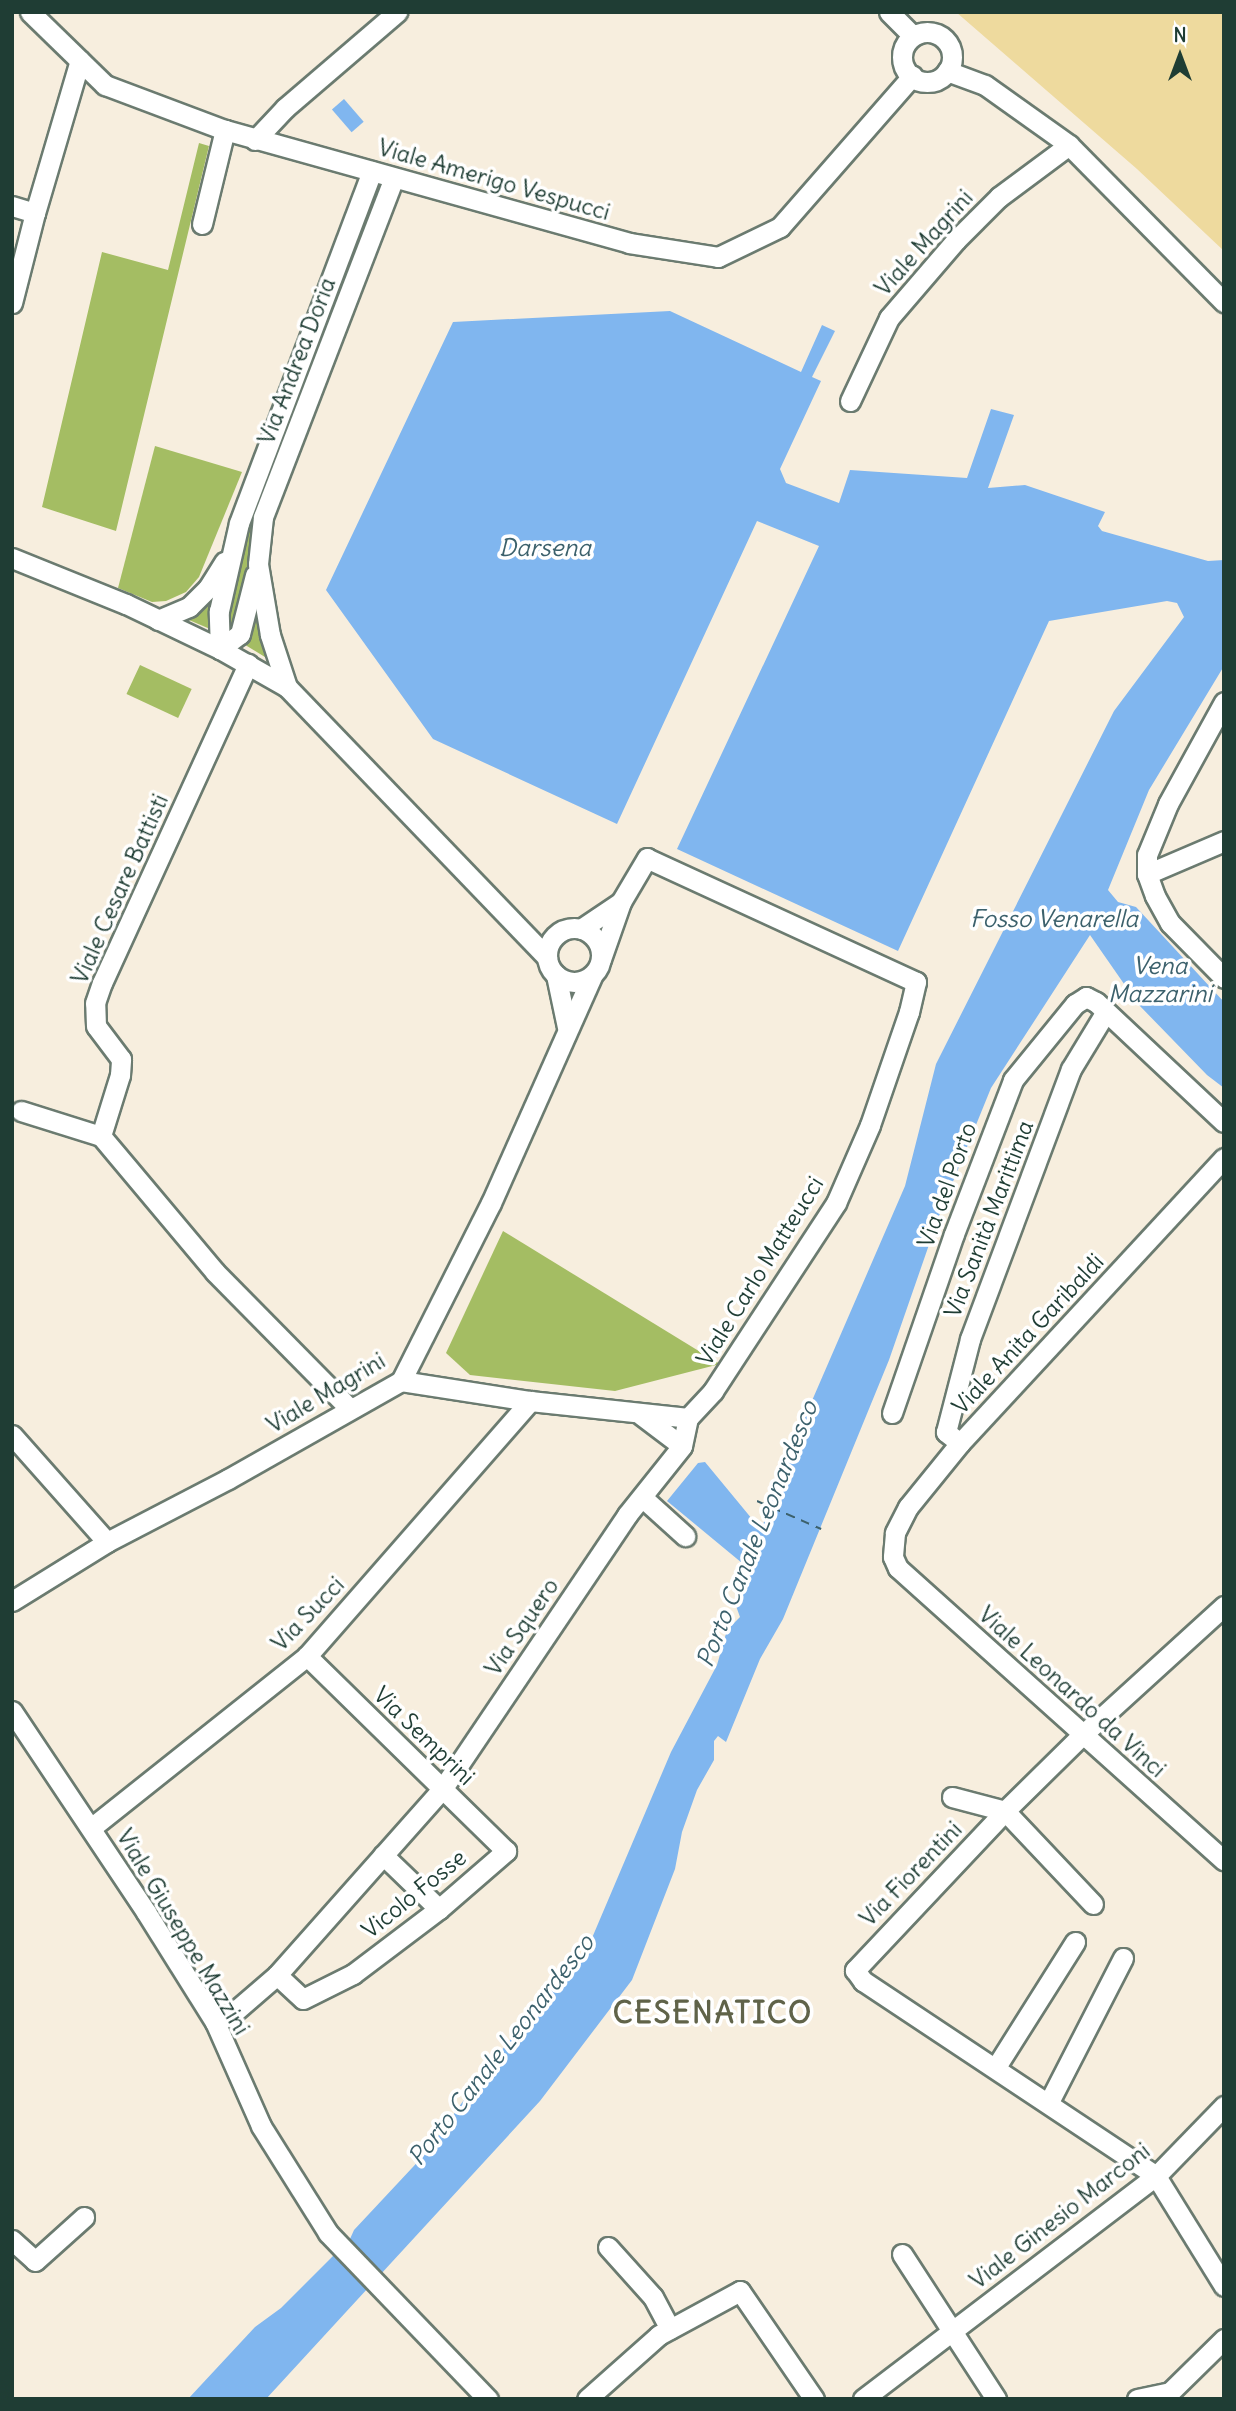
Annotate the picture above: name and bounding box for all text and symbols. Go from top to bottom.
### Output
north arrow [1145,21,1215,91]
text: N [1173,23,1187,47]
street label: Viale Amerigo Vespucci [375,134,613,226]
street label: Viale Magrini [869,184,979,302]
street label: Via Andrea Doria [253,274,341,448]
water label: Darsena [499,534,591,562]
street label: Viale Cesare Battisti [66,790,174,988]
water label: Fosso Venarella [970,905,1138,933]
water label: Vena Mazzarini [1108,952,1212,1008]
street label: Via Sanità Marittima [939,1116,1039,1322]
street label: Via del Porto [912,1119,982,1251]
street label: Viale Carlo Matteucci [691,1171,829,1371]
street label: Viale Anita Garibaldi [947,1248,1109,1420]
street label: Viale Magrini [262,1347,390,1439]
water label: Porto Canale Leonardesco [690,1397,824,1671]
street label: Via Succi [266,1571,350,1657]
street label: Via Squero [479,1573,565,1681]
street label: Viale Leonardo da Vinci [973,1601,1171,1783]
street label: Via Semprini [368,1681,480,1791]
street label: Via Fiorentini [854,1816,968,1932]
street label: Viale Giuseppe Mazzini [111,1824,255,2040]
street label: Vicolo Fosse [356,1844,472,1944]
water label: Porto Canale Leonardesco [402,1929,600,2171]
district label: CESENATICO [614,1994,812,2030]
street label: Viale Ginesio Marconi [964,2137,1156,2295]

